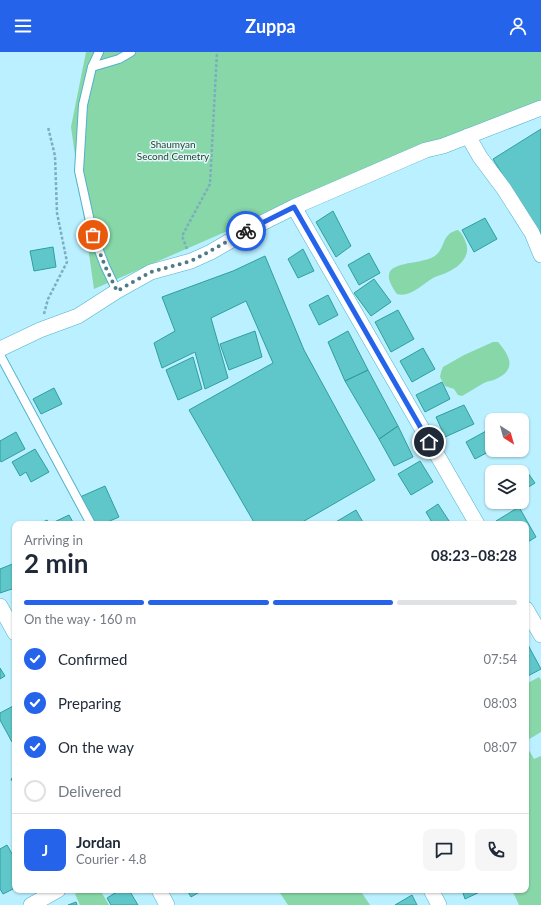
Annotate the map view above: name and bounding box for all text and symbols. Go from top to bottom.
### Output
icon: menu [12,15,34,37]
text: Zuppa [245,15,296,37]
icon: person [507,15,529,37]
park label: Shaumyan Second Cemetry [137,138,210,162]
courier [226,211,266,251]
pin [76,218,110,252]
icon: bike [235,220,257,242]
icon: bag [82,224,104,246]
north arrow [485,413,529,457]
map controls [485,413,529,509]
pin [412,425,446,459]
icon: home [418,431,440,453]
button: layers [485,465,529,509]
text: Arriving in [24,532,83,548]
text: 08:23–08:28 [431,546,517,564]
text: 2 min [24,547,88,579]
text: On the way · 160 m [24,611,136,627]
icon: check [24,648,46,670]
text: Confirmed [58,650,127,668]
text: 07:54 [484,651,517,667]
icon: check [24,692,46,714]
text: Preparing [58,694,121,712]
text: 08:03 [484,695,517,711]
icon: check [24,736,46,758]
text: On the way [58,738,134,756]
text: 08:07 [484,739,517,755]
text: Delivered [58,782,121,800]
button: chat [423,829,465,871]
button: phone [475,829,517,871]
text: Jordan [76,833,121,851]
text: J [42,841,48,859]
text: Courier · 4.8 [76,851,147,867]

